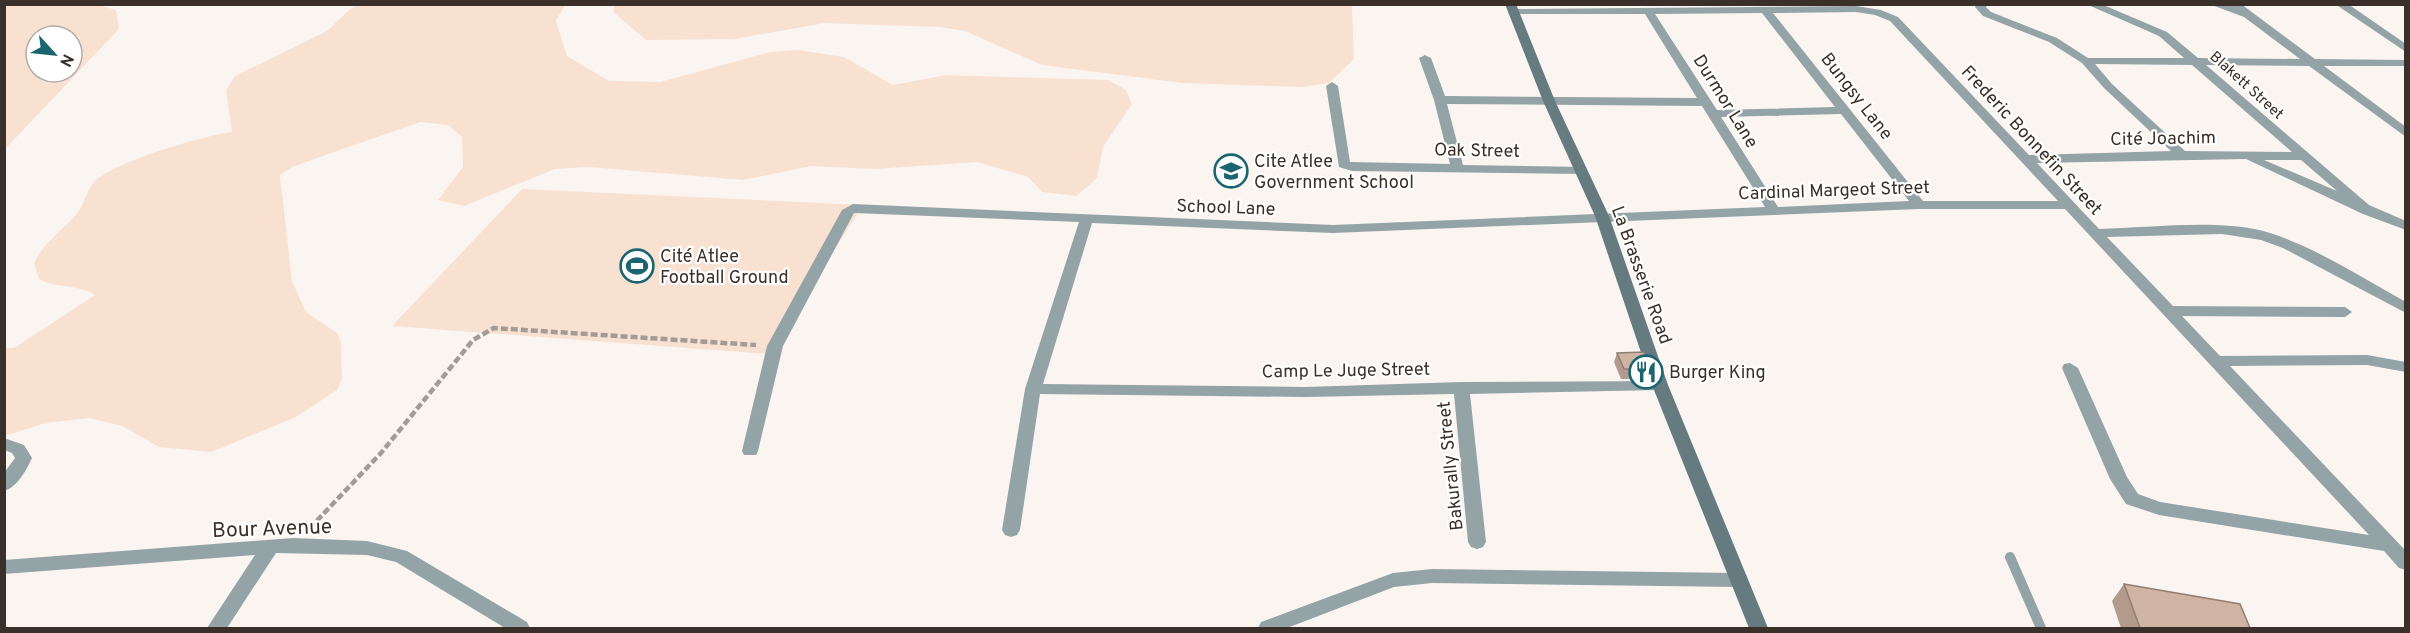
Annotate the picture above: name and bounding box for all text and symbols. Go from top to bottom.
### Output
north arrow [24,24,84,84]
street label: Blakett Street [2205,48,2287,124]
street label: Bungsy Lane [1815,49,1897,145]
text: N [54,50,77,70]
street label: Durmor Lane [1687,51,1763,153]
street label: Frederic Bonnefin Street [1955,61,2106,221]
street label: Cité Joachim [2110,127,2216,152]
street label: Oak Street [1434,139,1520,164]
place label: Cite Atlee Government School [1254,151,1414,195]
school or university icon: Cite Atlee Government School [1213,153,1249,189]
street label: Cardinal Margeot Street [1738,177,1930,206]
street label: School Lane [1176,195,1276,222]
street label: La Brasserie Road [1605,203,1676,348]
place label: Cité Atlee Football Ground [660,246,789,290]
sports icon: Cité Atlee Football Ground [619,248,655,284]
restaurant icon: Burger King [1628,354,1664,390]
street label: Camp Le Juge Street [1262,359,1431,384]
place label: Burger King [1669,362,1766,385]
street label: Bakurally Street [1433,400,1470,532]
street label: Bour Avenue [212,514,333,545]

